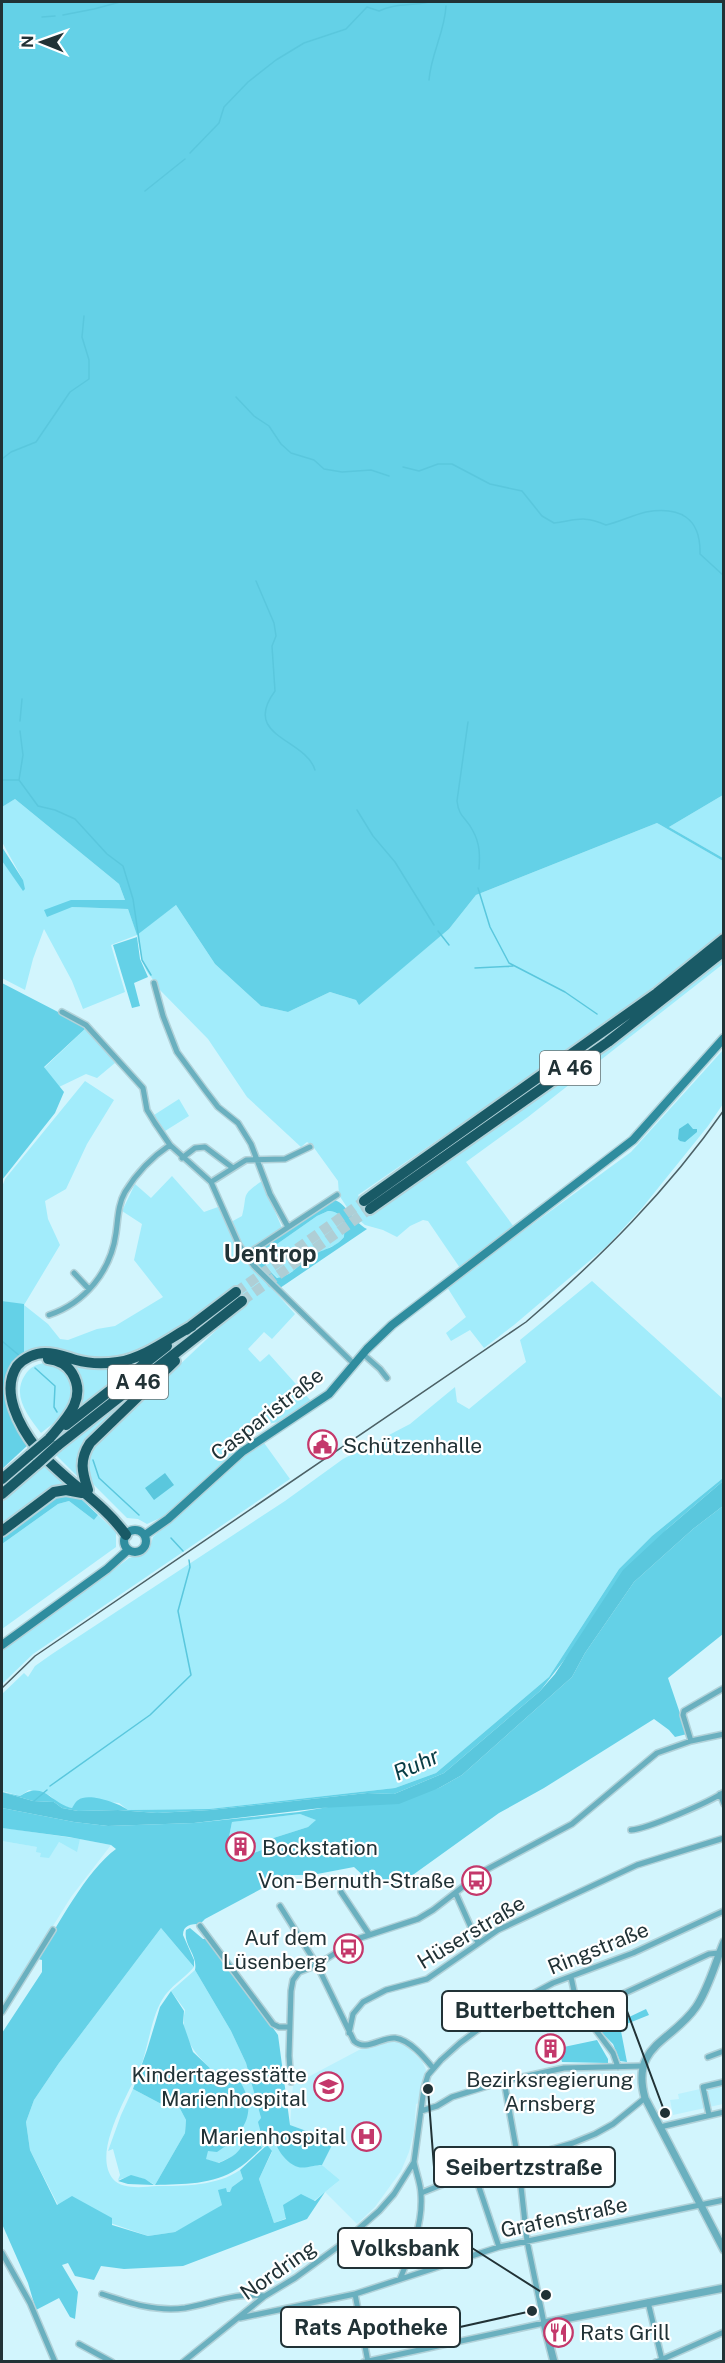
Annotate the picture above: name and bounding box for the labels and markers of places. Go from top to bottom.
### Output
public building icon: Schützenhalle [306,1429,338,1461]
place label: Schützenhalle [343,1433,482,1458]
building icon: Bockstation [225,1831,257,1863]
place label: Bockstation [262,1835,378,1860]
bus stop icon: Von-Bernuth-Straße [460,1864,492,1896]
place label: Von-Bernuth-Straße [258,1868,455,1893]
place label: Auf dem Lüsenberg [223,1925,327,1974]
bus stop icon: Auf dem Lüsenberg [332,1933,364,1965]
callout: Butterbettchen [442,1991,627,2031]
building icon: Bezirksregierung Arnsberg [534,2032,566,2064]
place label: Kindertagesstätte Marienhospital [131,2062,307,2111]
place label: Bezirksregierung Arnsberg [466,2067,634,2116]
school or university icon: Kindertagesstätte Marienhospital [312,2070,344,2102]
hospital icon: Marienhospital [351,2120,383,2152]
place label: Marienhospital [200,2124,346,2149]
callout: Seibertzstraße [434,2147,615,2187]
callout: Volksbank [338,2228,472,2268]
callout: Rats Apotheke [281,2307,460,2347]
restaurant icon: Rats Grill [543,2316,575,2348]
place label: Rats Grill [580,2320,670,2345]

